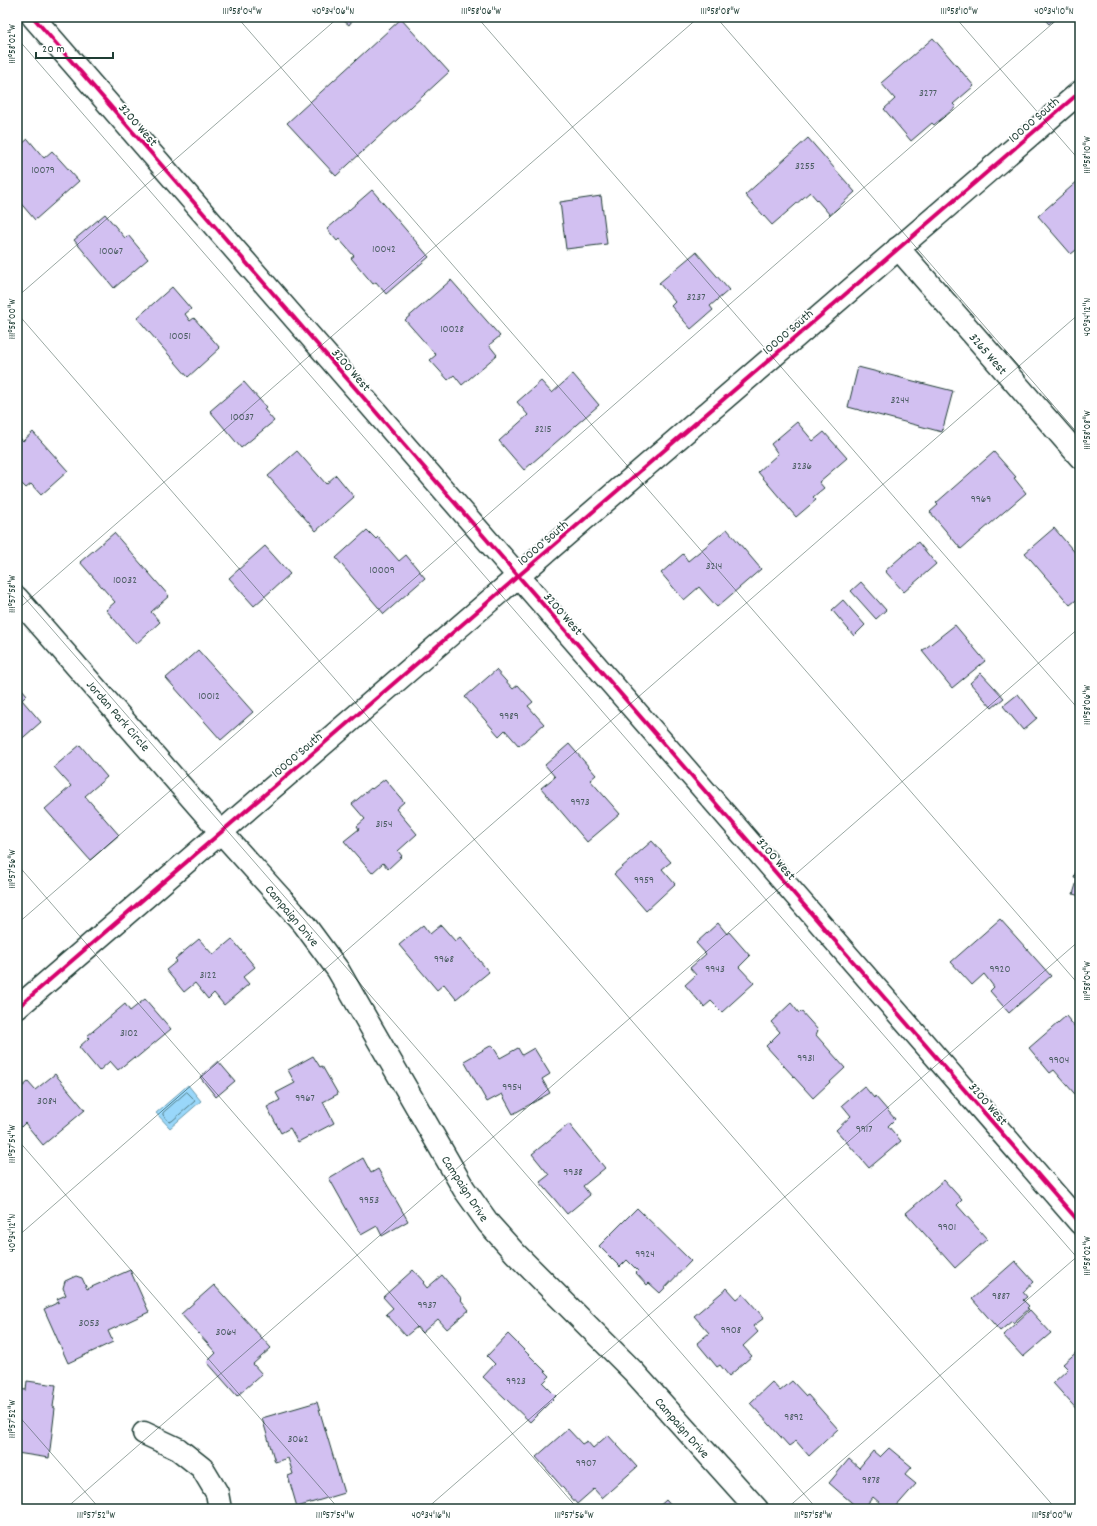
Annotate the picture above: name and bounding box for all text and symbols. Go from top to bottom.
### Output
text: 111°58'04"W [222,5,262,19]
text: 40°34'06"N [312,5,354,19]
text: 111°58'06"W [461,5,501,19]
text: 111°58'08"W [700,5,740,19]
text: 111°58'10"W [940,5,978,19]
text: 40°34'10"N [1034,5,1074,19]
text: 111°58'02"W [6,24,20,64]
scale bar [36,34,113,60]
text: 20 m [42,41,65,58]
house number: 3277 [919,86,937,102]
street label: 10000 South [1005,93,1064,148]
street label: 3200 West [113,100,161,152]
text: 111°58'10"W [1081,136,1095,174]
house number: 3255 [795,159,815,175]
house number: 10079 [31,163,55,179]
house number: 10042 [372,242,396,258]
house number: 10067 [99,244,123,260]
house number: 3237 [687,290,705,306]
text: 111°58'00"W [6,298,20,339]
text: 40°34'12"N [1081,298,1095,336]
street label: 10000 South [759,305,818,360]
house number: 10028 [440,322,464,338]
house number: 10051 [169,329,191,345]
street label: 3265 West [963,329,1011,380]
street label: 3200 West [326,345,374,397]
house number: 3244 [891,393,909,409]
house number: 10037 [230,410,254,426]
text: 111°58'08"W [1081,410,1095,450]
house number: 3215 [534,422,552,438]
house number: 3236 [792,459,812,475]
house number: 9969 [971,492,991,508]
street label: 10000 South [514,516,573,571]
house number: 3214 [706,559,722,575]
house number: 10009 [369,563,395,579]
house number: 10032 [113,573,137,589]
text: 111°57'58"W [6,575,20,613]
street label: 3200 West [538,589,586,641]
street label: Jordan Park Circle [81,677,154,757]
text: 111°58'06"W [1081,685,1095,725]
house number: 10012 [198,689,220,705]
house number: 9989 [499,709,519,725]
street label: 10000 South [268,728,327,783]
house number: 9973 [570,795,590,811]
house number: 3154 [376,817,392,833]
street label: 3200 West [751,834,799,886]
text: 111°57'56"W [6,849,20,889]
house number: 9959 [634,873,654,889]
street label: Campaign Drive [259,882,323,952]
house number: 9968 [434,952,454,968]
text: 111°58'04"W [1081,961,1095,1001]
house number: 9943 [705,962,725,978]
house number: 9920 [990,962,1010,978]
house number: 3122 [200,968,217,984]
house number: 3102 [120,1026,138,1042]
house number: 9931 [797,1051,815,1067]
house number: 9904 [1049,1053,1069,1069]
street label: 3200 West [963,1079,1011,1131]
house number: 9954 [502,1080,522,1096]
house number: 9967 [295,1091,315,1107]
house number: 3084 [37,1094,57,1110]
house number: 9917 [856,1122,872,1138]
text: 111°57'54"W [6,1125,20,1163]
street label: Campaign Drive [435,1152,493,1226]
house number: 9938 [563,1165,583,1181]
house number: 9953 [359,1193,379,1209]
text: 40°34'12"N [6,1214,20,1252]
house number: 9901 [938,1220,956,1236]
text: 111°58'02"W [1081,1236,1095,1276]
house number: 9924 [635,1247,655,1263]
house number: 9887 [992,1289,1010,1305]
house number: 9937 [417,1298,437,1314]
house number: 3053 [79,1316,100,1332]
house number: 9908 [721,1323,741,1339]
house number: 3064 [216,1325,236,1341]
house number: 9923 [506,1374,526,1390]
street label: Campaign Drive [649,1394,713,1464]
text: 111°57'52"W [6,1399,20,1438]
house number: 9892 [784,1410,804,1426]
house number: 3062 [287,1432,309,1448]
house number: 9907 [576,1456,596,1472]
house number: 9878 [862,1473,880,1489]
text: 111°57'52"W [77,1509,116,1523]
text: 111°57'54"W [316,1509,354,1523]
text: 40°34'16"N [412,1509,451,1523]
text: 111°57'56"W [554,1509,594,1523]
text: 111°57'58"W [794,1509,832,1523]
text: 111°58'00"W [1032,1509,1073,1523]

